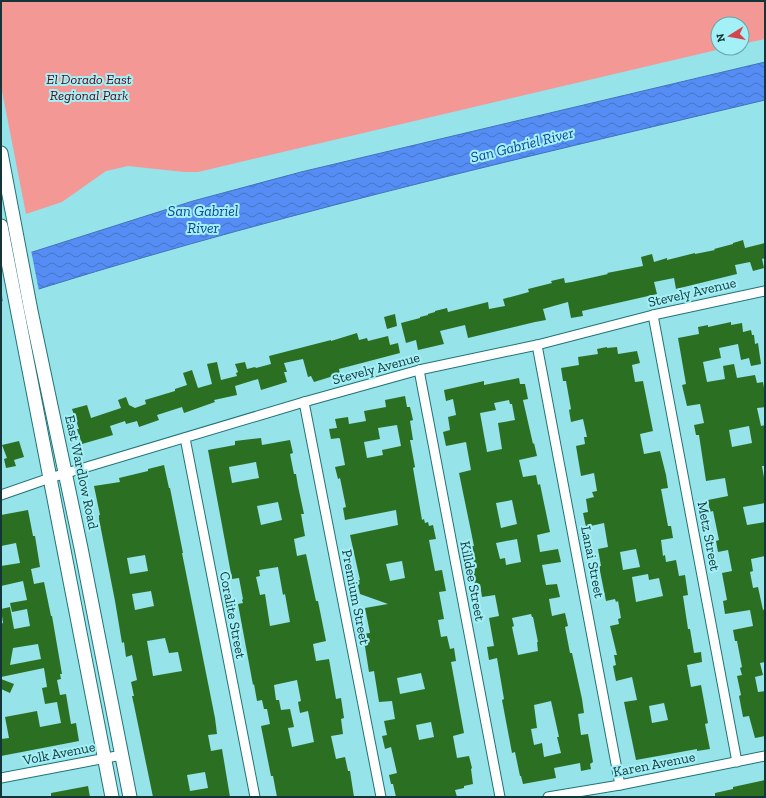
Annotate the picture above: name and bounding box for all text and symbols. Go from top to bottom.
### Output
north arrow [710,16,750,56]
text: N [713,32,728,43]
park label: El Dorado East Regional Park [46,71,132,104]
water label: San Gabriel River [469,123,576,166]
water label: San Gabriel River [168,202,238,237]
street label: Stevely Avenue [646,274,738,311]
street label: Stevely Avenue [331,349,422,388]
street label: East Wardlow Road [61,413,102,531]
street label: Metz Street [693,500,724,573]
street label: Lanai Street [577,525,608,600]
street label: Killdee Street [456,540,489,623]
street label: Premium Street [338,548,373,647]
street label: Coralite Street [216,570,249,661]
street label: Volk Avenue [20,738,97,769]
street label: Karen Avenue [612,748,697,781]

